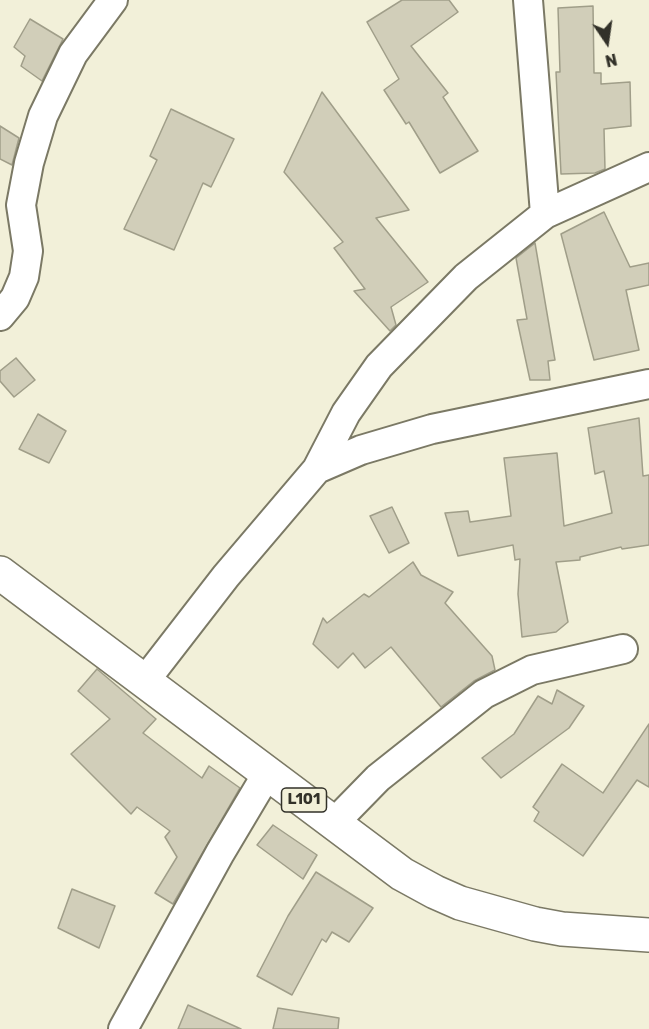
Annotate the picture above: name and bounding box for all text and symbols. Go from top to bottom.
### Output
north arrow [577,12,637,72]
text: N [603,49,619,71]
road number: L101 [282,788,326,812]

